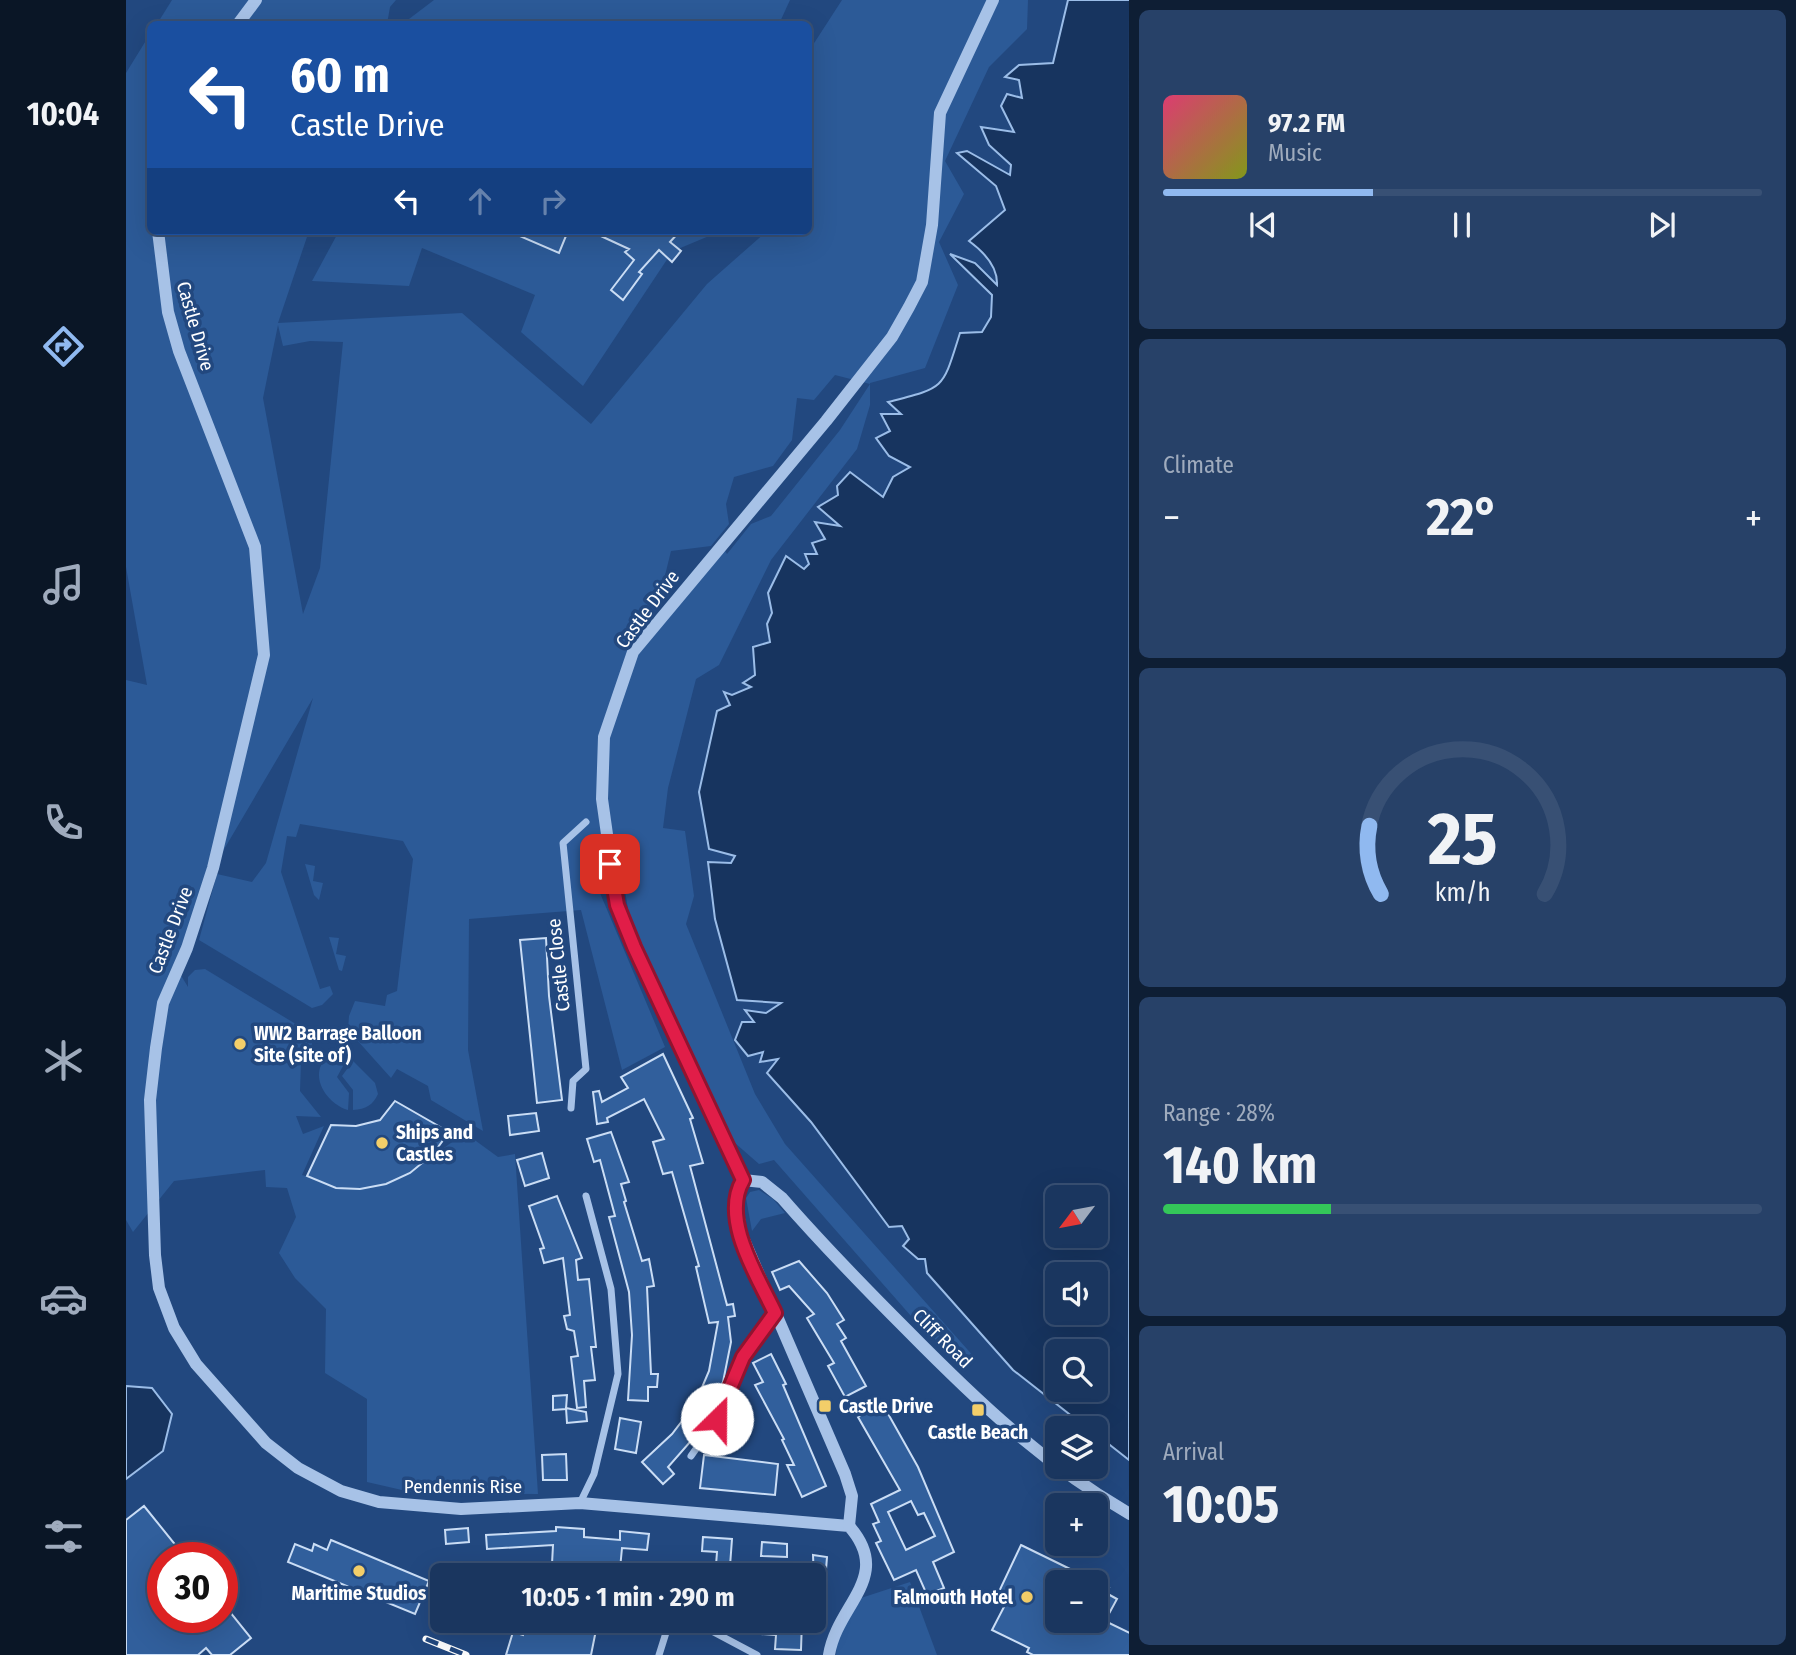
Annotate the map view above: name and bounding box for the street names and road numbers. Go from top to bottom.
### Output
street label: Castle Drive [172,279,219,373]
street label: Castle Drive [611,566,684,653]
street label: Castle Drive [143,883,198,977]
street label: Castle Close [542,917,575,1013]
street label: Cliff Road [908,1304,977,1373]
street label: Pendennis Rise [404,1475,522,1498]

